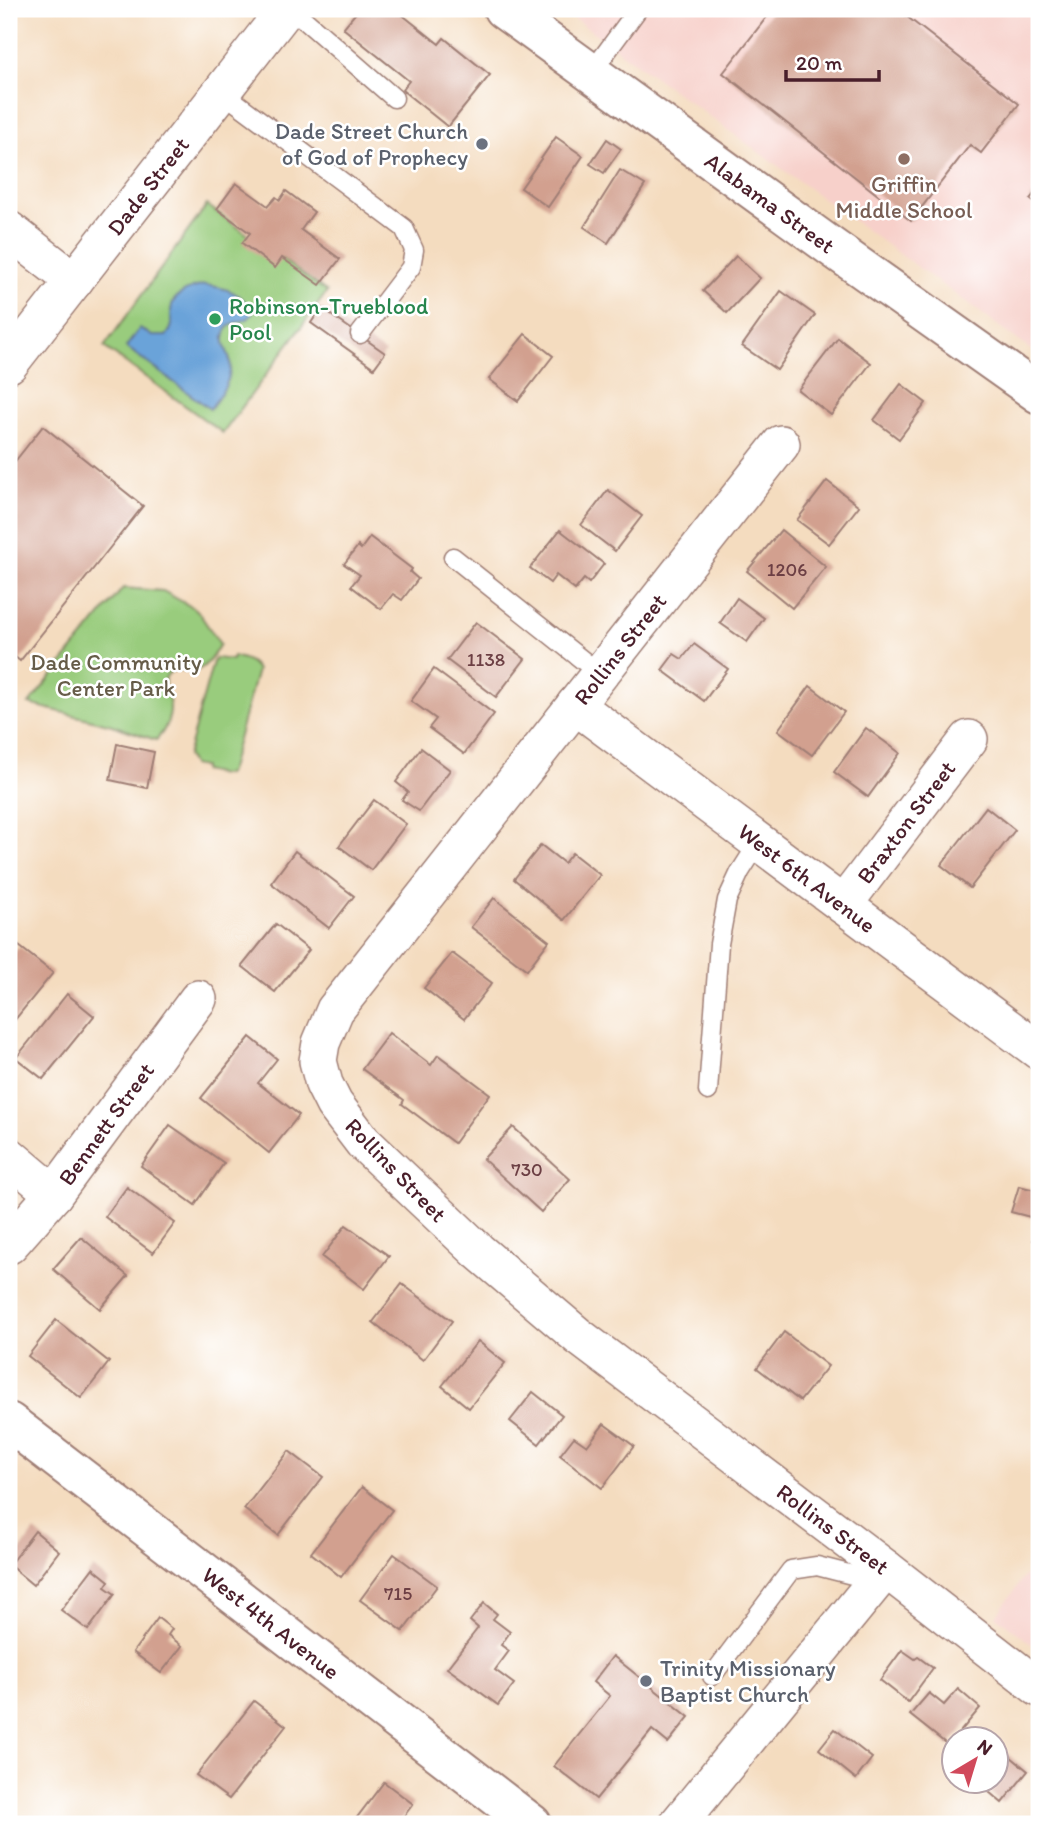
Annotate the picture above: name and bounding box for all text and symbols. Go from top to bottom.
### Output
scale bar [786,38,878,82]
text: 20 m [796,50,843,75]
place label: Dade Street Church of God of Prophecy [275,117,468,171]
street label: Dade Street [101,131,195,241]
marker: Dade Street Church of God of Prophecy [474,136,490,152]
street label: Alabama Street [700,146,841,260]
marker: Griffin Middle School [896,151,912,167]
place label: Griffin Middle School [835,170,973,224]
place label: Robinson-Trueblood Pool [229,292,428,346]
marker: Robinson-Trueblood Pool [207,311,223,327]
house number: 1206 [767,558,807,581]
street label: Rollins Street [568,588,672,710]
park label: Dade Community Center Park [30,648,202,702]
house number: 1138 [467,648,505,671]
street label: Braxton Street [851,755,961,889]
street label: West 6th Avenue [733,817,881,939]
street label: Bennett Street [52,1057,160,1191]
street label: Rollins Street [339,1112,453,1228]
house number: 730 [511,1158,543,1181]
street label: Rollins Street [771,1477,895,1581]
street label: West 4th Avenue [197,1561,345,1685]
house number: 715 [384,1582,412,1605]
place label: Trinity Missionary Baptist Church [660,1654,836,1708]
marker: Trinity Missionary Baptist Church [638,1673,654,1689]
north arrow [940,1724,1010,1794]
text: N [973,1734,997,1760]

